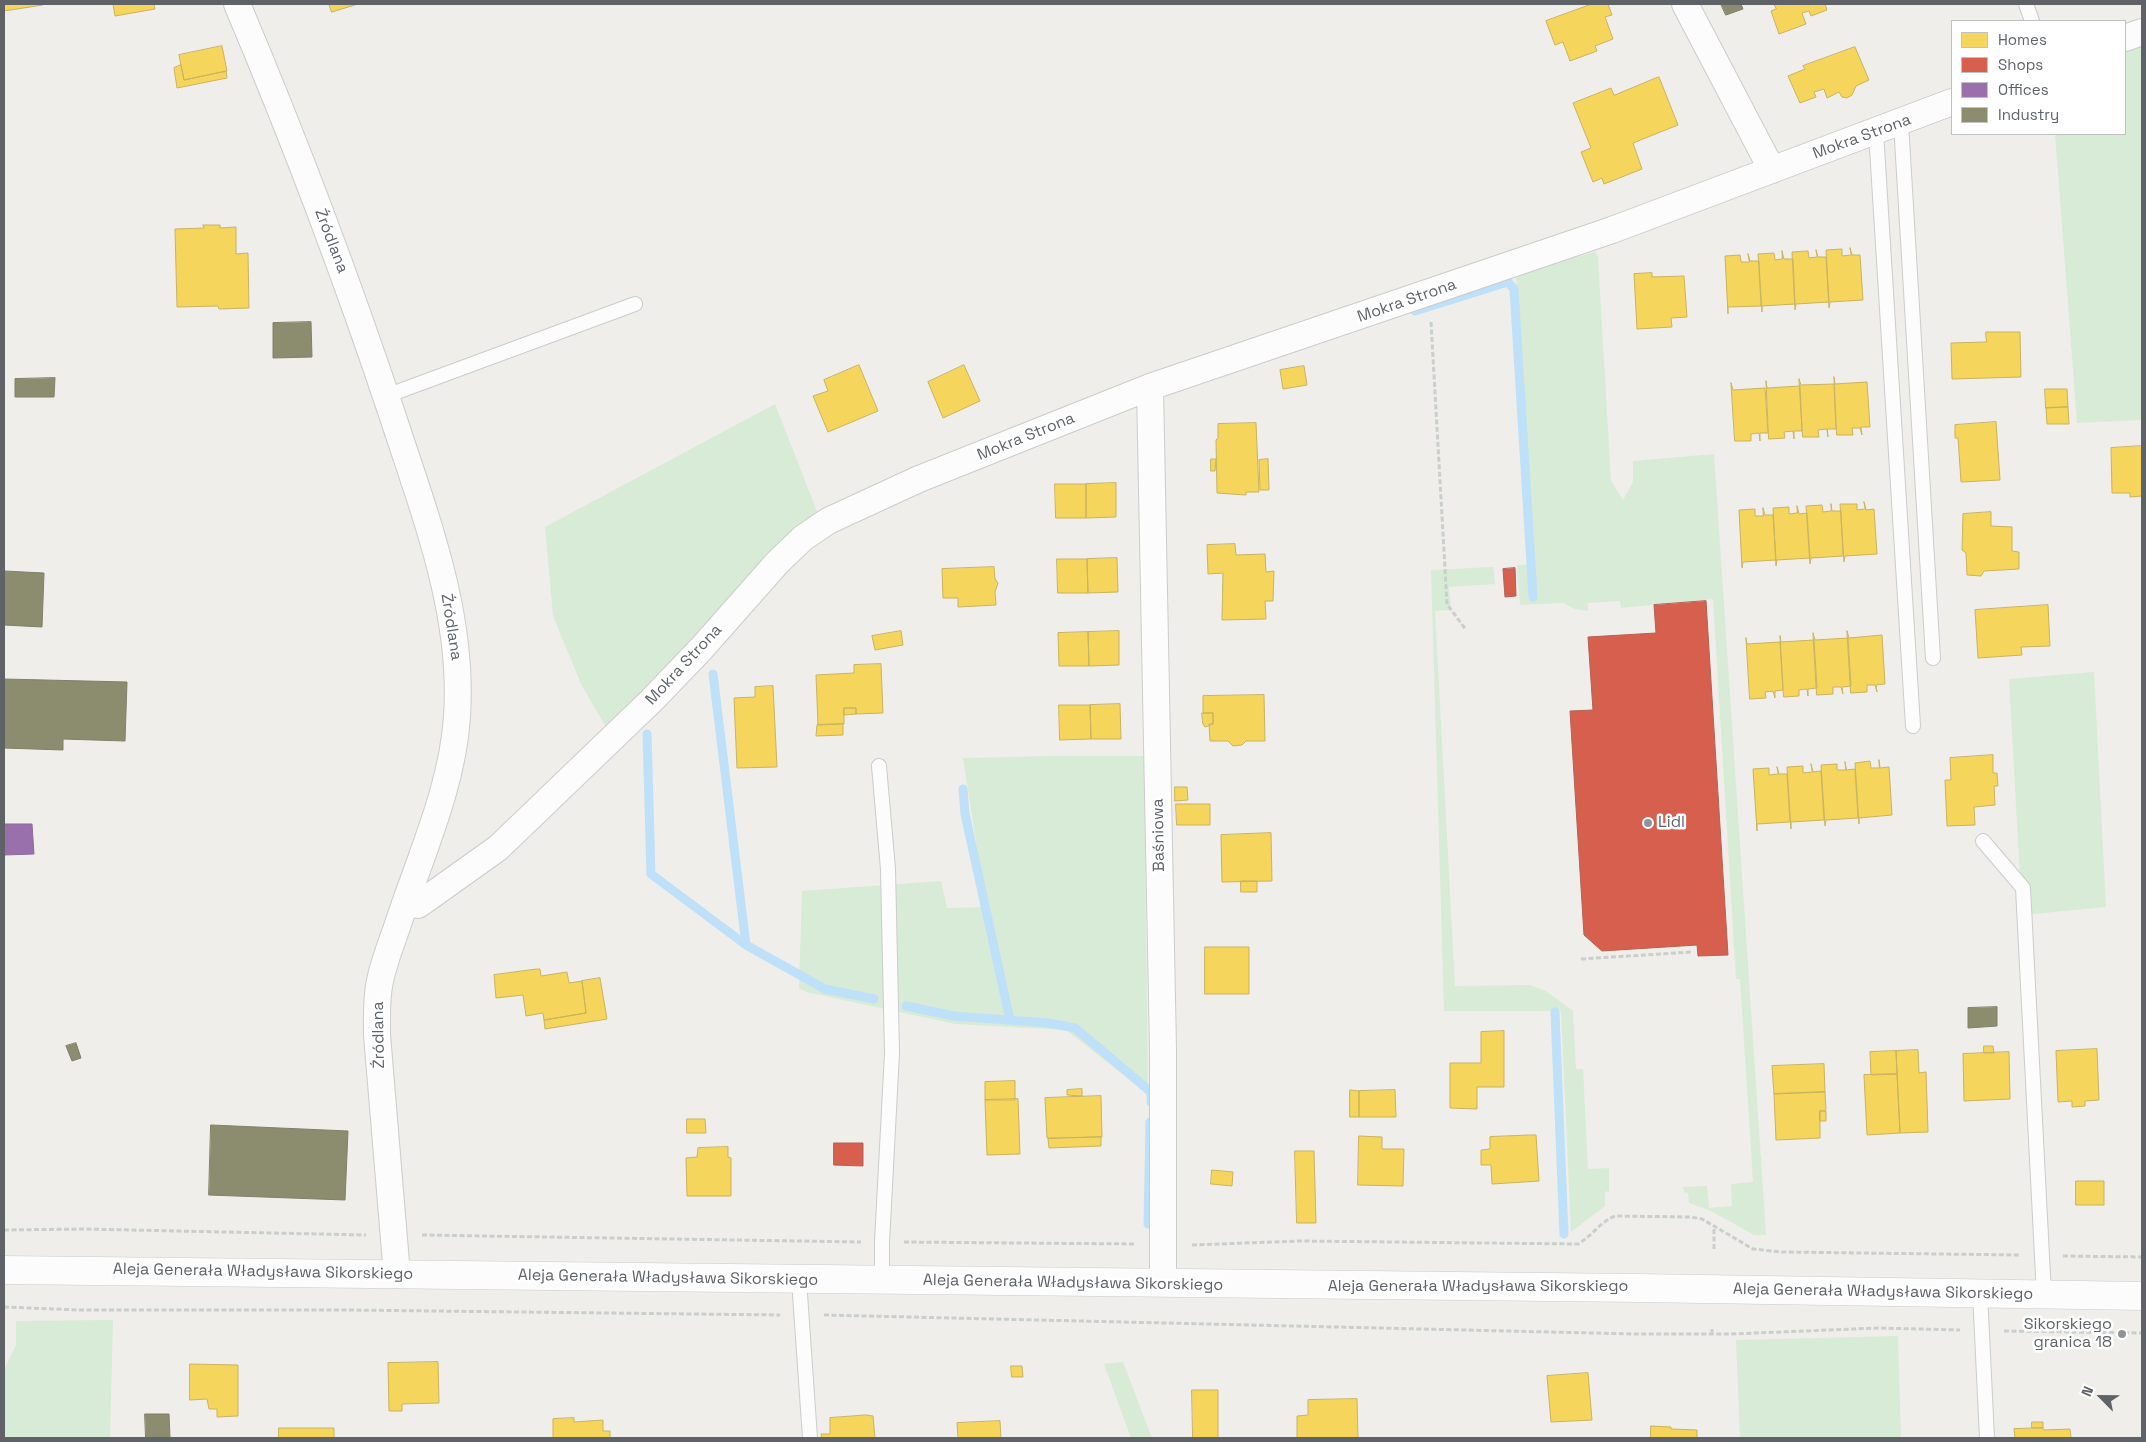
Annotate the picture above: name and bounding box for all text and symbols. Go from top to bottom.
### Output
legend [1951,20,2126,135]
text: Homes [1998,30,2047,49]
text: Shops [1998,55,2043,74]
text: Offices [1998,80,2049,99]
text: Industry [1998,105,2059,124]
street label: Mokra Strona [1810,110,1914,164]
street label: Źródlana [310,206,352,276]
street label: Mokra Strona [1355,275,1459,327]
street label: Mokra Strona [975,409,1077,465]
street label: Źródlana [436,592,466,662]
street label: Mokra Strona [642,621,726,709]
street label: Baśniowa [1149,798,1169,872]
place label: Lidl [1658,813,1685,833]
marker: Lidl [1642,817,1654,829]
street label: Źródlana [369,1001,389,1069]
street label: Aleja Generała Władysława Sikorskiego [113,1260,413,1284]
street label: Aleja Generała Władysława Sikorskiego [518,1266,818,1290]
street label: Aleja Generała Władysława Sikorskiego [923,1271,1223,1295]
street label: Aleja Generała Władysława Sikorskiego [1328,1277,1628,1297]
street label: Aleja Generała Władysława Sikorskiego [1733,1280,2033,1304]
place label: Sikorskiego granica 18 [2024,1315,2112,1353]
marker: Sikorskiego granica 18 [2116,1328,2128,1340]
north arrow [2076,1372,2126,1422]
text: N [2077,1383,2097,1399]

